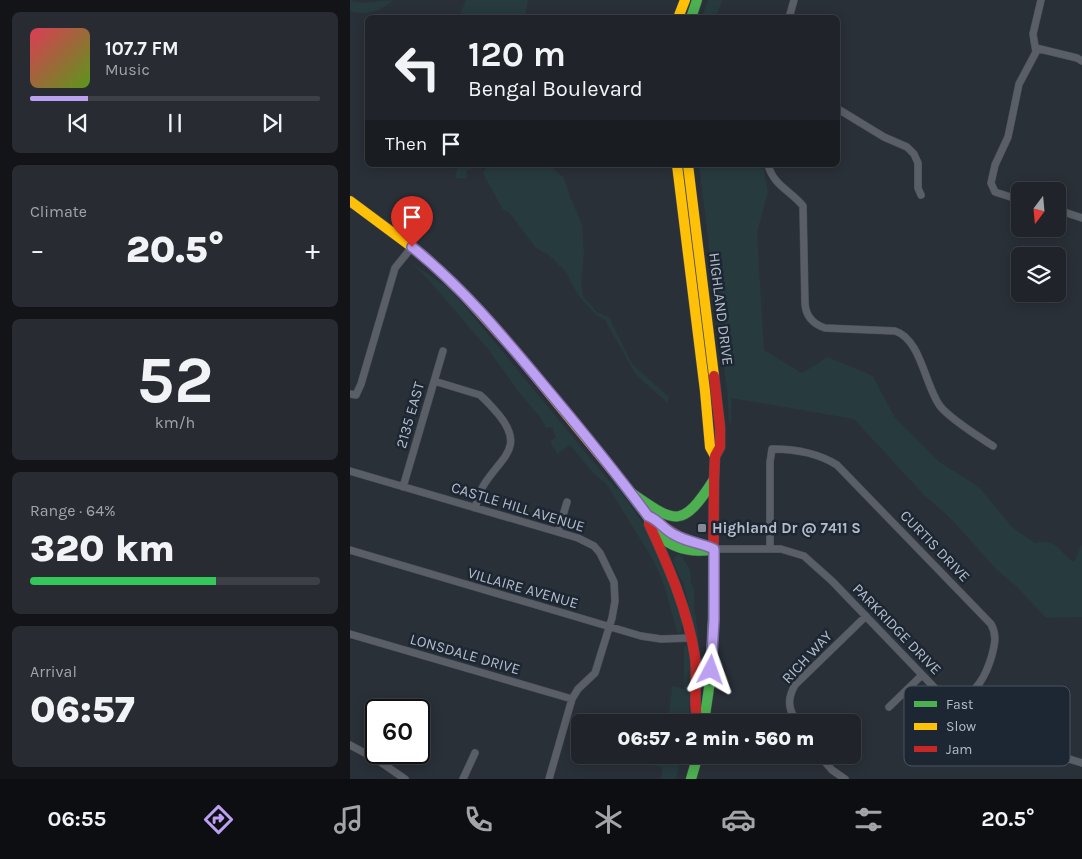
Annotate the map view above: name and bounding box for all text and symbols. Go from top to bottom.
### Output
text: 120 m [468,34,566,75]
icon: left [385,35,450,100]
text: 107.7 FM [105,38,179,60]
text: Music [105,60,150,79]
text: Bengal Boulevard [468,76,643,102]
icon: previous [64,109,92,137]
icon: pause [161,109,189,137]
icon: next [258,109,286,137]
icon: arrive [437,130,465,158]
text: Then [385,133,427,155]
north arrow [1011,182,1066,238]
map controls [1011,182,1066,302]
pin [391,196,433,247]
text: Climate [30,202,87,221]
icon: arrive [398,203,426,231]
text: 20.5° [126,227,224,272]
text: − [30,233,45,266]
text: + [305,233,320,266]
button: layers [1011,247,1066,302]
street label: HIGHLAND DRIVE [705,252,737,366]
text: 52 [136,342,214,418]
street label: 2135 EAST [392,379,428,450]
text: km/h [155,413,195,432]
street label: CASTLE HILL AVENUE [449,478,587,536]
text: Range · 64% [30,501,116,520]
street label: CURTIS DRIVE [896,506,974,586]
place label: Highland Dr @ 7411 S [712,519,861,537]
marker: Highland Dr @ 7411 S [696,522,708,534]
text: 320 km [30,526,175,571]
street label: VILLAIRE AVENUE [466,564,580,612]
street label: PARKRIDGE DRIVE [849,580,945,678]
street label: RICH WAY [778,626,836,687]
street label: LONSDALE DRIVE [408,630,522,678]
position arrow [684,643,736,695]
text: Arrival [30,662,77,681]
legend [904,686,1070,766]
text: 06:57 [30,687,135,732]
text: Fast [946,696,973,713]
speed limit sign: 60 [365,699,430,764]
text: Slow [946,718,976,735]
text: 06:57 · 2 min · 560 m [618,728,814,750]
text: Jam [946,741,972,758]
icon: directions [201,802,236,837]
icon: music [331,802,366,837]
icon: phone [461,802,496,837]
icon: climate [591,802,626,837]
icon: car [721,802,756,837]
icon: filters [851,802,886,837]
text: 06:55 [47,806,106,832]
text: 20.5° [981,806,1035,832]

